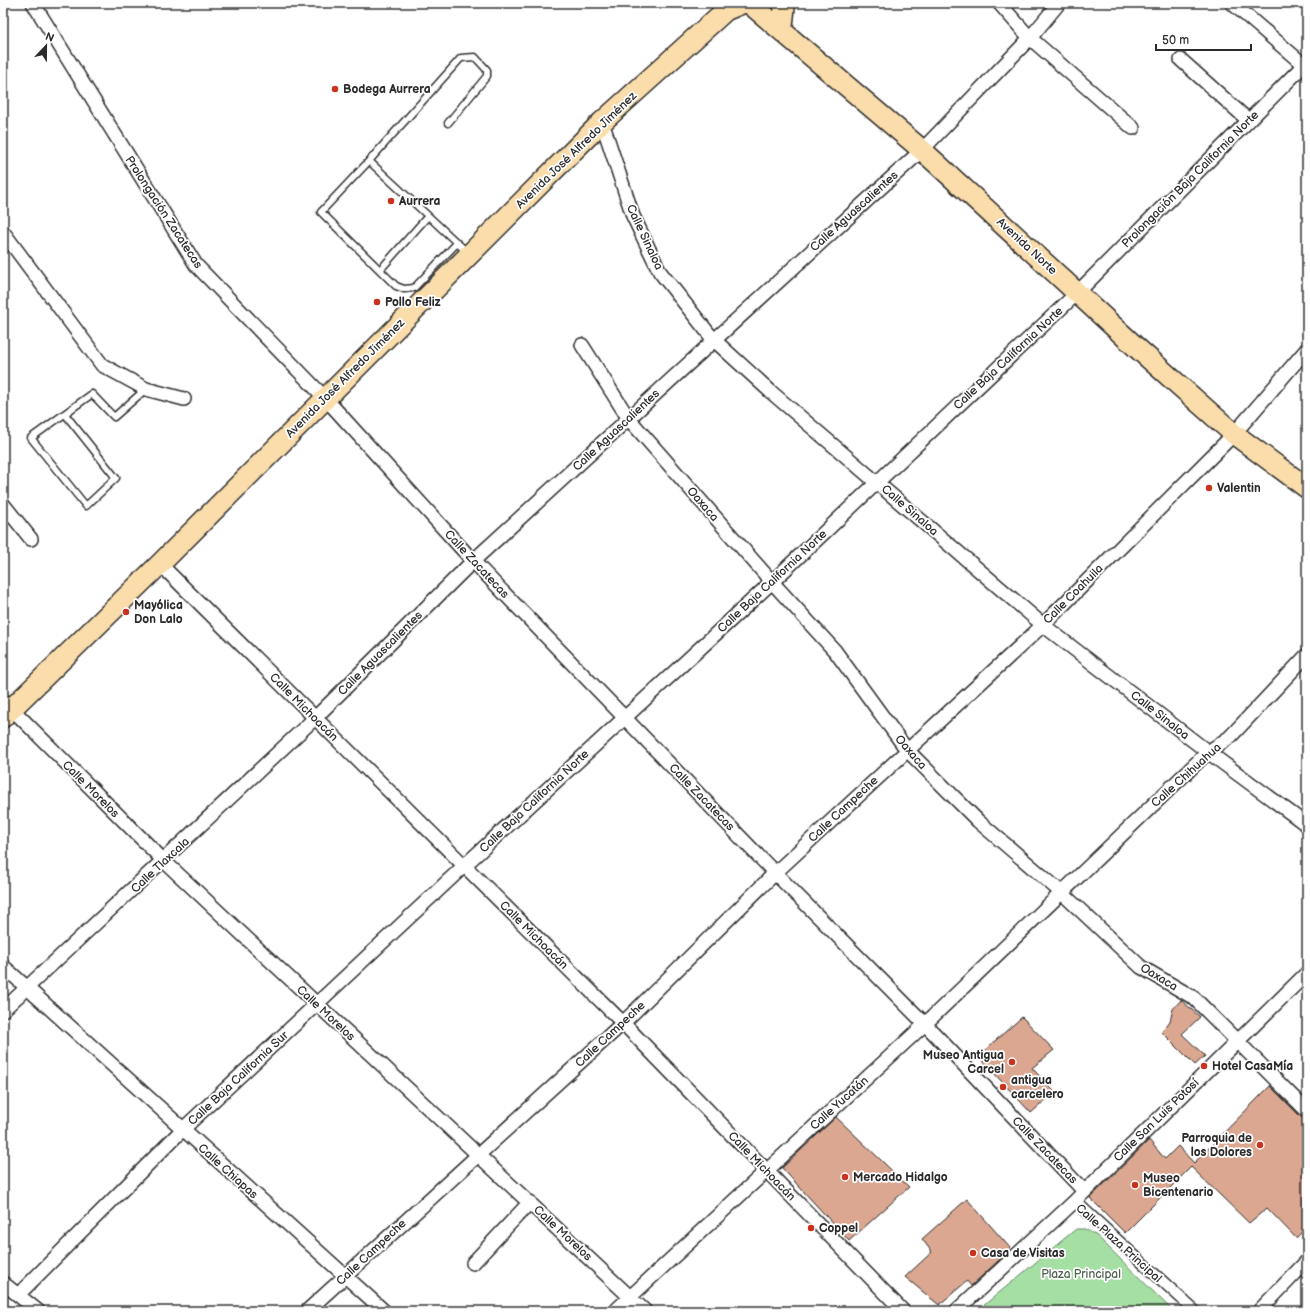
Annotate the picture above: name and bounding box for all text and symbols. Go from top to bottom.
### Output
north arrow [26,26,66,66]
scale bar [1156,26,1251,52]
text: N [43,30,56,45]
text: 50 m [1162,33,1189,48]
place label: Bodega Aurrera [343,82,431,97]
marker: Bodega Aurrera [330,84,340,94]
street label: Avenida José Alfredo Jiménez [513,88,640,212]
street label: Prolongación Baja California Norte [1119,108,1262,251]
street label: Prolongación Zacatecas [122,153,206,271]
street label: Calle Aguascalientes [807,168,901,255]
place label: Aurrera [398,194,441,209]
marker: Aurrera [386,196,396,206]
street label: Calle Sinaloa [623,202,666,273]
street label: Avenida Norte [993,215,1060,278]
place label: Pollo Feliz [385,295,441,310]
marker: Pollo Feliz [372,297,382,307]
street label: Calle Baja California Norte [950,304,1066,413]
street label: Avenida José Alfredo Jiménez [283,316,408,441]
street label: Calle Aguascalientes [570,386,663,474]
place label: Valentin [1217,481,1261,496]
street label: Calle Sinaloa [878,482,941,539]
marker: Valentin [1204,483,1214,493]
street label: Oaxaca [684,484,722,525]
street label: Calle Zacatecas [441,527,512,602]
street label: Calle Baja California Norte [714,527,830,636]
street label: Calle Coahuila [1040,561,1107,627]
place label: Mayólica Don Lalo [134,598,183,627]
marker: Mayólica Don Lalo [121,607,131,617]
street label: Calle Aguascalientes [335,608,426,699]
street label: Calle Michoacán [266,670,341,745]
street label: Calle Sinaloa [1127,688,1192,743]
street label: Oaxaca [892,732,930,773]
street label: Calle Chihuahua [1148,740,1225,811]
street label: Calle Baja California Norte [476,747,592,856]
street label: Calle Morelos [59,758,122,821]
street label: Calle Zacatecas [666,761,738,834]
street label: Calle Campeche [805,773,882,846]
street label: Calle Tlaxcala [128,834,193,896]
street label: Calle Michoacán [496,898,571,973]
street label: Oaxaca [1137,960,1180,995]
street label: Calle Morelos [293,982,358,1044]
street label: Calle Campeche [572,998,649,1071]
street label: Calle Baja California Sur [185,1028,292,1129]
place label: Museo Antigua Carcel [923,1048,1004,1077]
marker: Museo Antigua Carcel [1007,1057,1017,1067]
place label: Hotel CasaMía [1212,1059,1293,1074]
marker: Hotel CasaMía [1199,1061,1209,1071]
street label: Calle Yucatán [807,1073,872,1133]
place label: antigua carcelero [1011,1073,1064,1102]
street label: Calle San Luis Potosí [1110,1076,1202,1165]
marker: antigua carcelero [998,1082,1008,1092]
street label: Calle Zacatecas [1009,1114,1081,1187]
street label: Calle Michoacán [725,1129,799,1204]
place label: Parroquia de los Dolores [1181,1131,1252,1160]
marker: Parroquia de los Dolores [1255,1140,1265,1150]
street label: Calle Chiapas [195,1141,261,1202]
place label: Mercado Hidalgo [853,1170,948,1185]
place label: Museo Bicentenario [1143,1171,1214,1200]
marker: Mercado Hidalgo [840,1172,850,1182]
marker: Museo Bicentenario [1130,1180,1140,1190]
street label: Calle Plaza Principal [1073,1201,1165,1285]
street label: Calle Morelos [530,1202,595,1264]
street label: Calle Campeche [333,1216,410,1289]
place label: Coppel [819,1221,858,1236]
marker: Coppel [806,1223,816,1233]
place label: Casa de Visitas [981,1246,1065,1261]
marker: Casa de Visitas [968,1248,978,1258]
park label: Plaza Principal [1041,1267,1121,1281]

